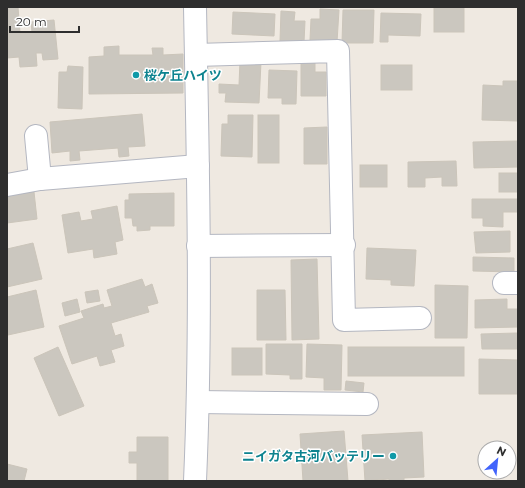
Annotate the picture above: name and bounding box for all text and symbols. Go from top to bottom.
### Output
scale bar [10,8,79,34]
text: 20 m [16,14,47,29]
place label: 桜ケ丘ハイツ [144,67,222,83]
marker: 桜ケ丘ハイツ [131,70,141,80]
north arrow [477,440,517,480]
text: N [494,443,509,459]
place label: ニイガタ古河バッテリー [242,448,385,464]
marker: ニイガタ古河バッテリー [388,451,398,461]

